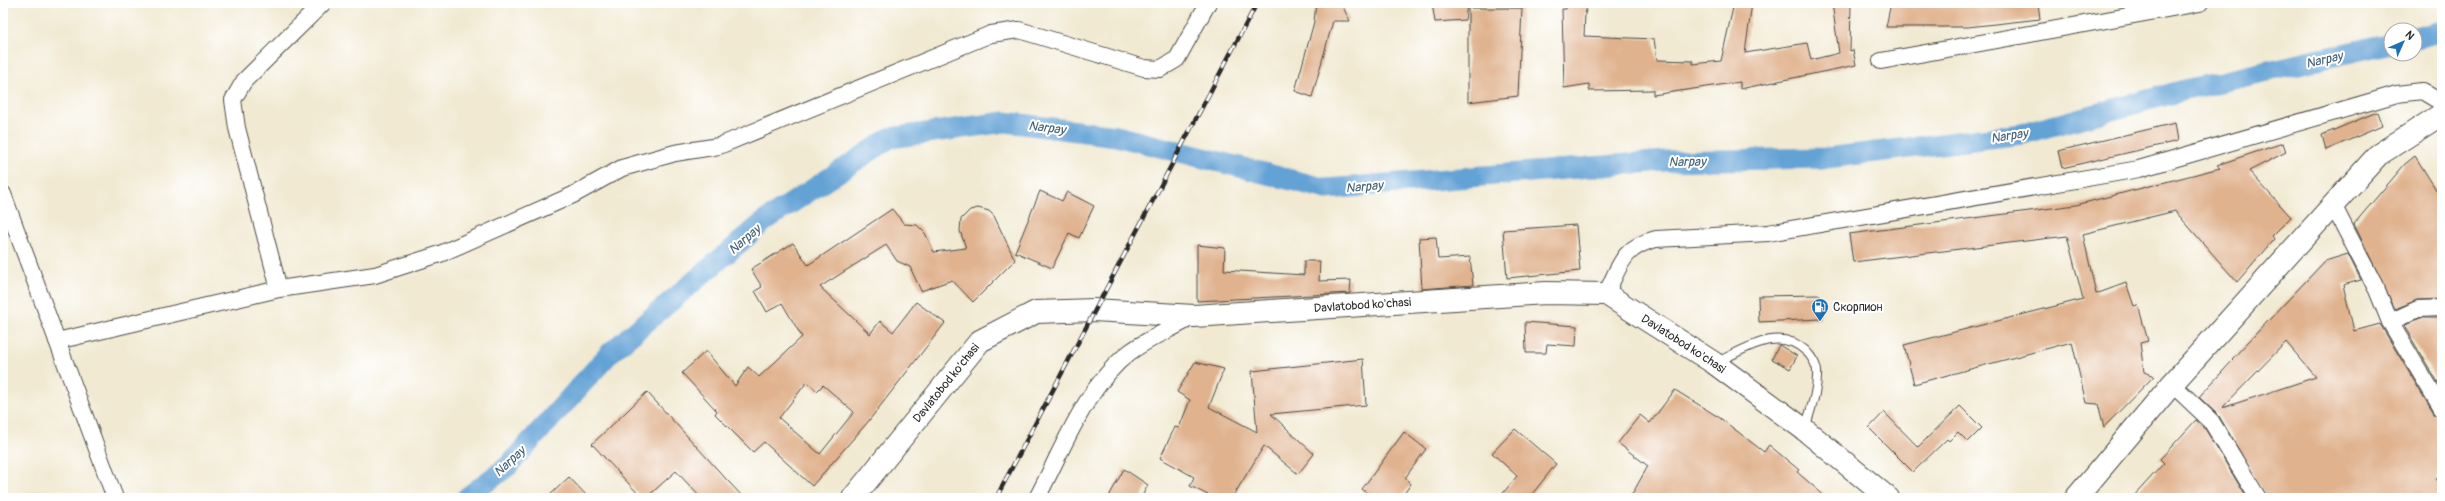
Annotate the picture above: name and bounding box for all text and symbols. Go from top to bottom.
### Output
north arrow [2383,22,2423,62]
text: N [2402,28,2417,43]
water label: Narpay [2304,48,2346,72]
water label: Narpay [1027,118,1068,138]
water label: Narpay [1990,125,2030,147]
water label: Narpay [1668,154,1707,170]
water label: Narpay [1345,177,1385,197]
water label: Narpay [725,221,765,258]
street label: Davlatobod ko'chasi [1313,295,1412,316]
fuel station icon: Скорпион [1810,297,1830,322]
place label: Скорпион [1833,300,1883,315]
street label: Davlatobod ko'chasi [1638,311,1728,377]
street label: Davlatobod ko'chasi [910,341,983,426]
water label: Narpay [491,442,530,480]

